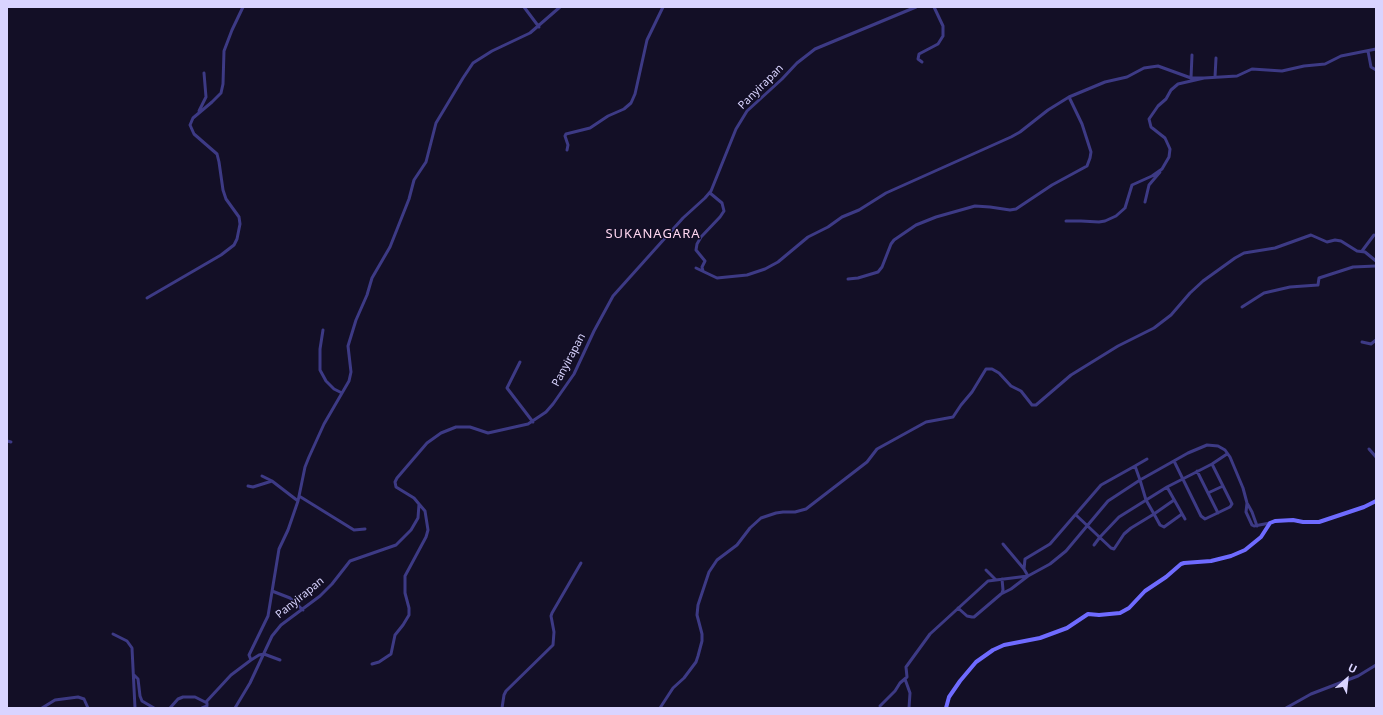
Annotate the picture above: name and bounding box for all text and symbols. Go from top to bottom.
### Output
street label: Panyirapan [736,62,786,112]
district label: SUKANAGARA [605,226,701,242]
street label: Panyirapan [549,331,589,389]
street label: Panyirapan [273,575,327,621]
north arrow [1327,659,1367,699]
text: U [1346,659,1360,676]

